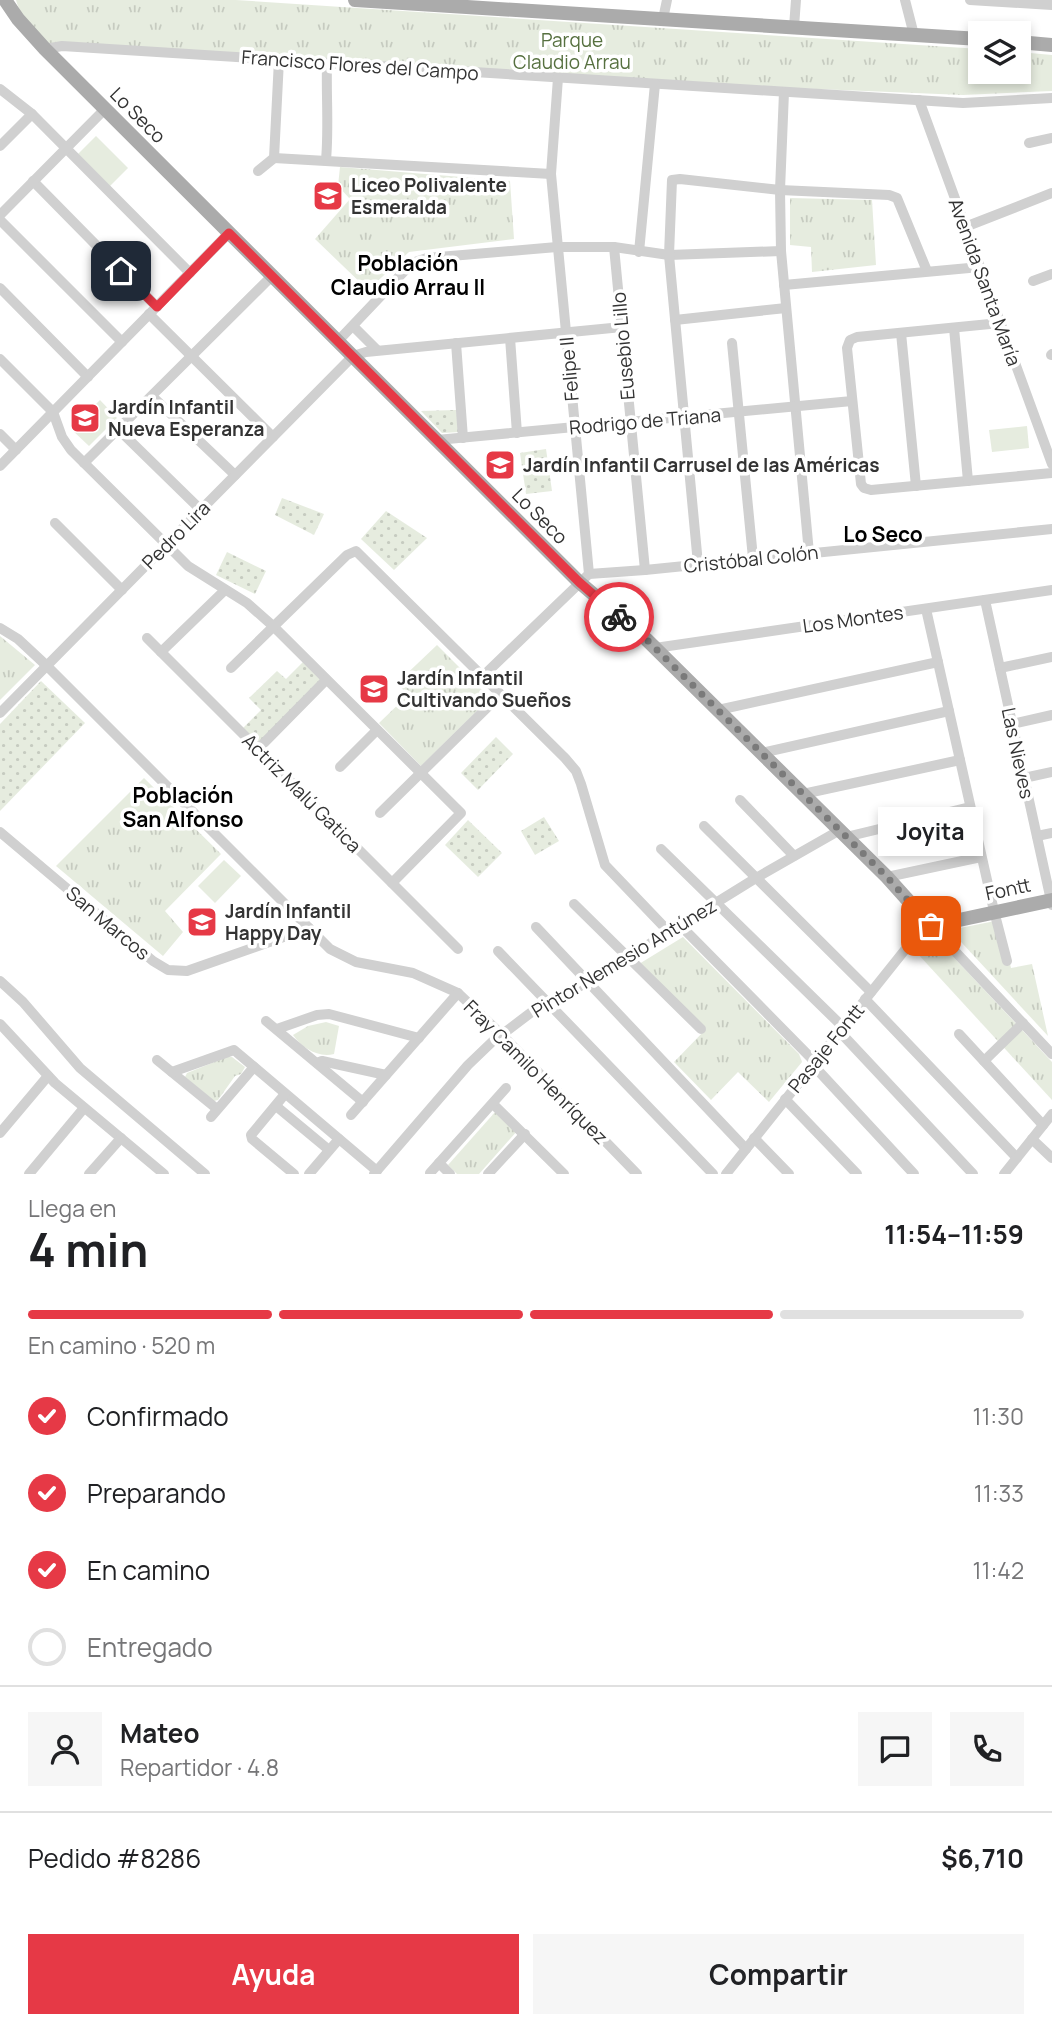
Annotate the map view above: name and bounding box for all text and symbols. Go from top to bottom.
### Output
map controls [968,21,1031,84]
button: layers [968,21,1031,84]
park label: Parque Claudio Arrau [513,27,631,75]
street label: Francisco Flores del Campo [240,44,480,86]
street label: Lo Seco [104,81,172,149]
place label: Liceo Polivalente Esmeralda [351,172,507,220]
school or university icon: Liceo Polivalente Esmeralda [311,179,345,213]
street label: Avenida Santa María [943,195,1027,369]
pin [91,241,151,301]
district label: Población Claudio Arrau II [331,249,485,301]
icon: home [102,252,140,290]
street label: Eusebio Lillo [605,291,641,401]
street label: Felipe II [553,336,585,402]
place label: Jardín Infantil Nueva Esperanza [108,394,265,442]
school or university icon: Jardín Infantil Nueva Esperanza [68,401,102,435]
street label: Rodrigo de Triana [568,401,722,441]
school or university icon: Jardín Infantil Carrusel de las Américas [483,448,517,482]
place label: Jardín Infantil Carrusel de las Américas [523,452,880,478]
street label: Lo Seco [506,482,574,550]
street label: Pedro Lira [136,495,216,575]
district label: Lo Seco [843,520,923,548]
street label: Cristóbal Colón [682,539,820,579]
courier [584,582,654,652]
icon: bike [600,598,638,636]
street label: Los Montes [801,599,905,639]
place label: Jardín Infantil Cultivando Sueños [397,665,571,713]
school or university icon: Jardín Infantil Cultivando Sueños [357,672,391,706]
street label: Las Nieves [996,705,1040,801]
street label: Actriz Malú Gatica [237,728,367,858]
district label: Población San Alfonso [122,781,244,833]
callout: Joyita [878,807,984,856]
text: Joyita [897,815,964,847]
street label: Fontt [983,872,1033,906]
street label: San Marcos [61,880,155,966]
street label: Pintor Nemesio Antúnez [527,892,721,1024]
pin [901,896,961,956]
place label: Jardín Infantil Happy Day [225,898,351,946]
school or university icon: Jardín Infantil Happy Day [185,905,219,939]
icon: bag [912,907,950,945]
street label: Fray Camilo Henríquez [458,994,614,1150]
street label: Pasaje Fontt [782,998,870,1098]
text: Llega en [28,1192,116,1224]
text: 11:54–11:59 [884,1216,1024,1252]
text: 4 min [28,1218,148,1281]
text: En camino · 520 m [28,1329,215,1361]
icon: check [28,1397,66,1435]
text: Confirmado [87,1398,229,1434]
text: 11:30 [972,1400,1024,1432]
icon: check [28,1474,66,1512]
text: Preparando [87,1475,226,1511]
text: 11:33 [974,1477,1024,1509]
icon: check [28,1551,66,1589]
text: En camino [87,1552,210,1588]
text: 11:42 [973,1554,1024,1586]
text: Entregado [87,1629,213,1665]
button: person [28,1712,102,1786]
button: chat [858,1712,932,1786]
button: phone [950,1712,1024,1786]
text: Mateo [120,1715,199,1751]
text: Repartidor · 4.8 [120,1751,279,1783]
text: Pedido #8286 [28,1840,201,1876]
text: $6,710 [941,1840,1024,1876]
button: Ayuda [28,1934,519,2014]
button: Compartir [533,1934,1024,2014]

